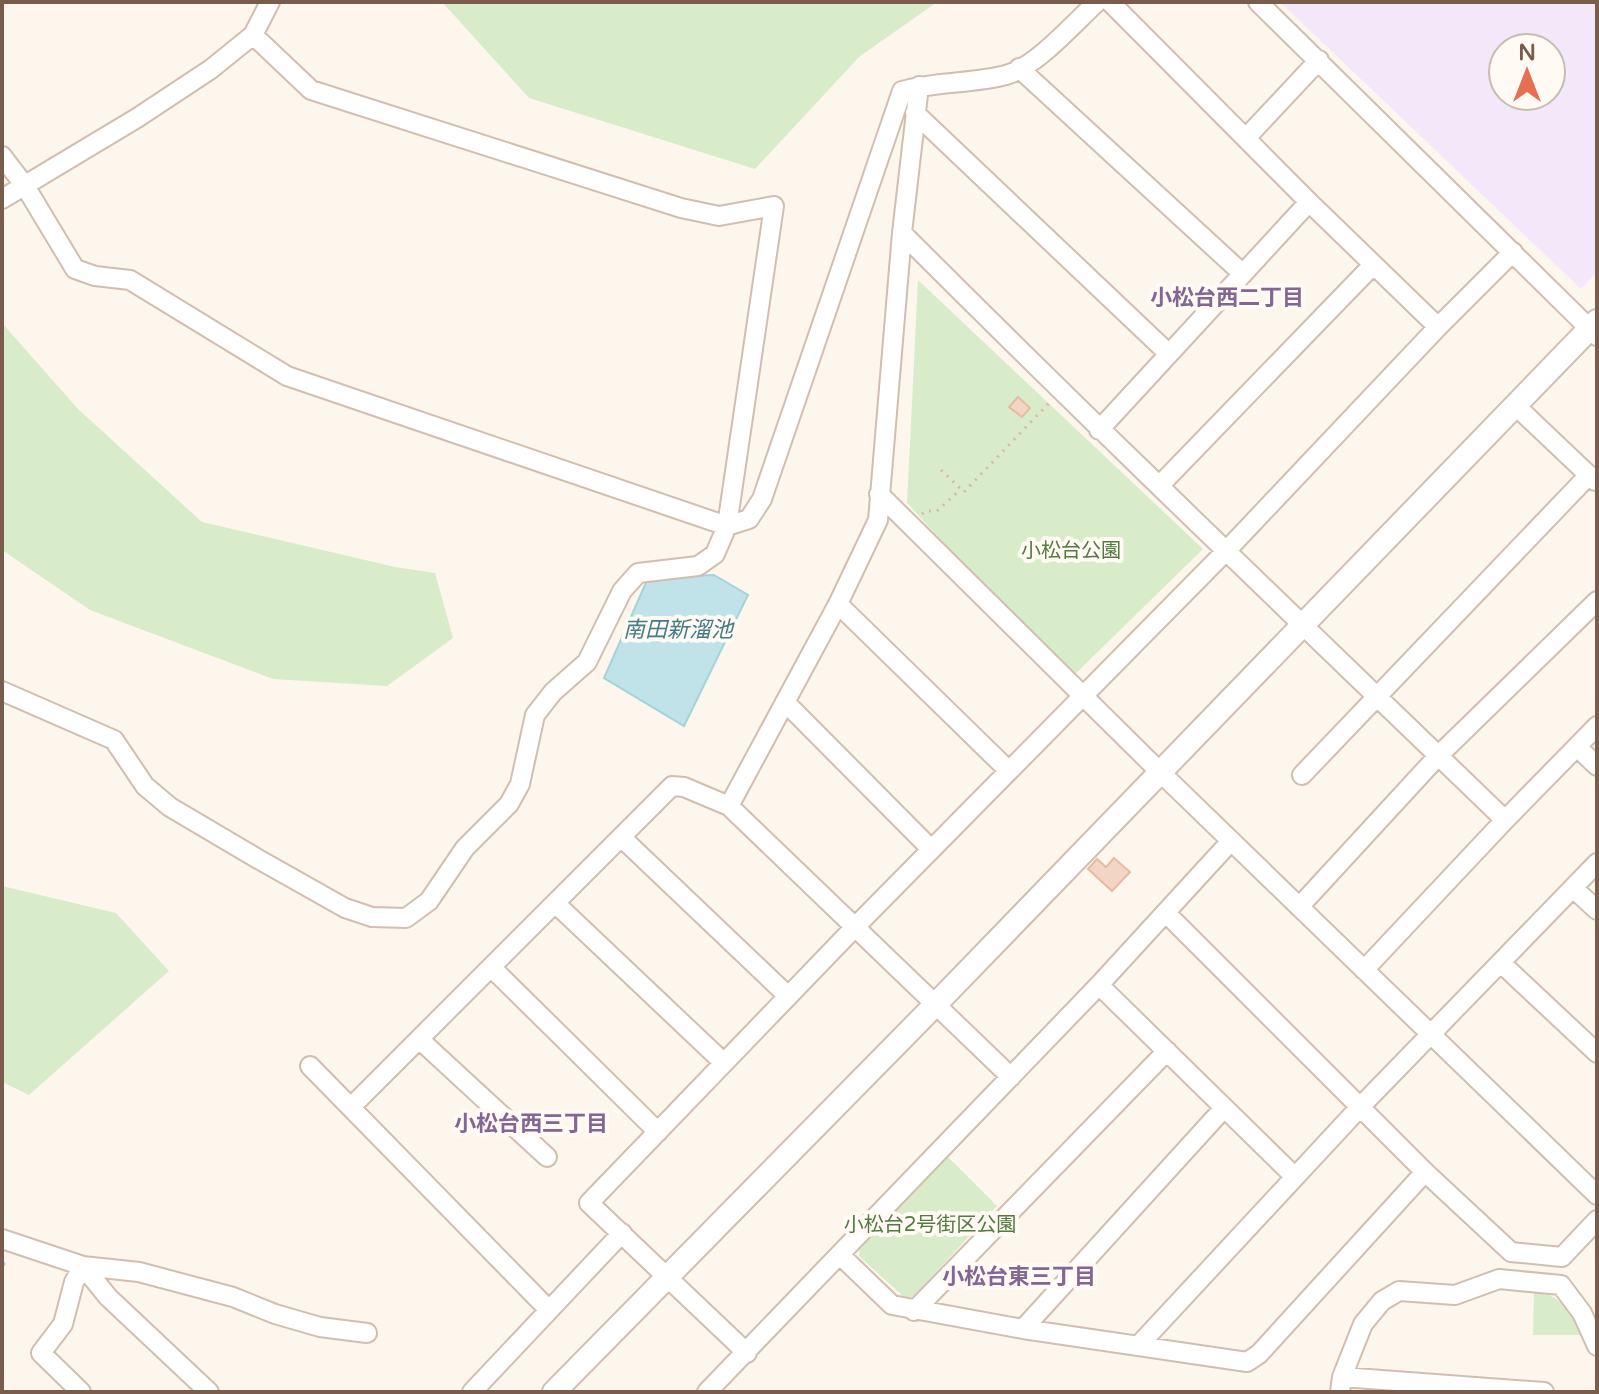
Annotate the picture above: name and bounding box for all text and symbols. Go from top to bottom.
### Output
north arrow [1487,32,1567,112]
text: N [1518,40,1536,66]
district label: 小松台西二丁目 [1150,285,1304,311]
park label: 小松台公園 [1021,539,1121,563]
water label: 南田新溜池 [623,617,735,643]
district label: 小松台西三丁目 [454,1111,608,1137]
park label: 小松台2号街区公園 [844,1213,1016,1237]
district label: 小松台東三丁目 [942,1264,1096,1290]

